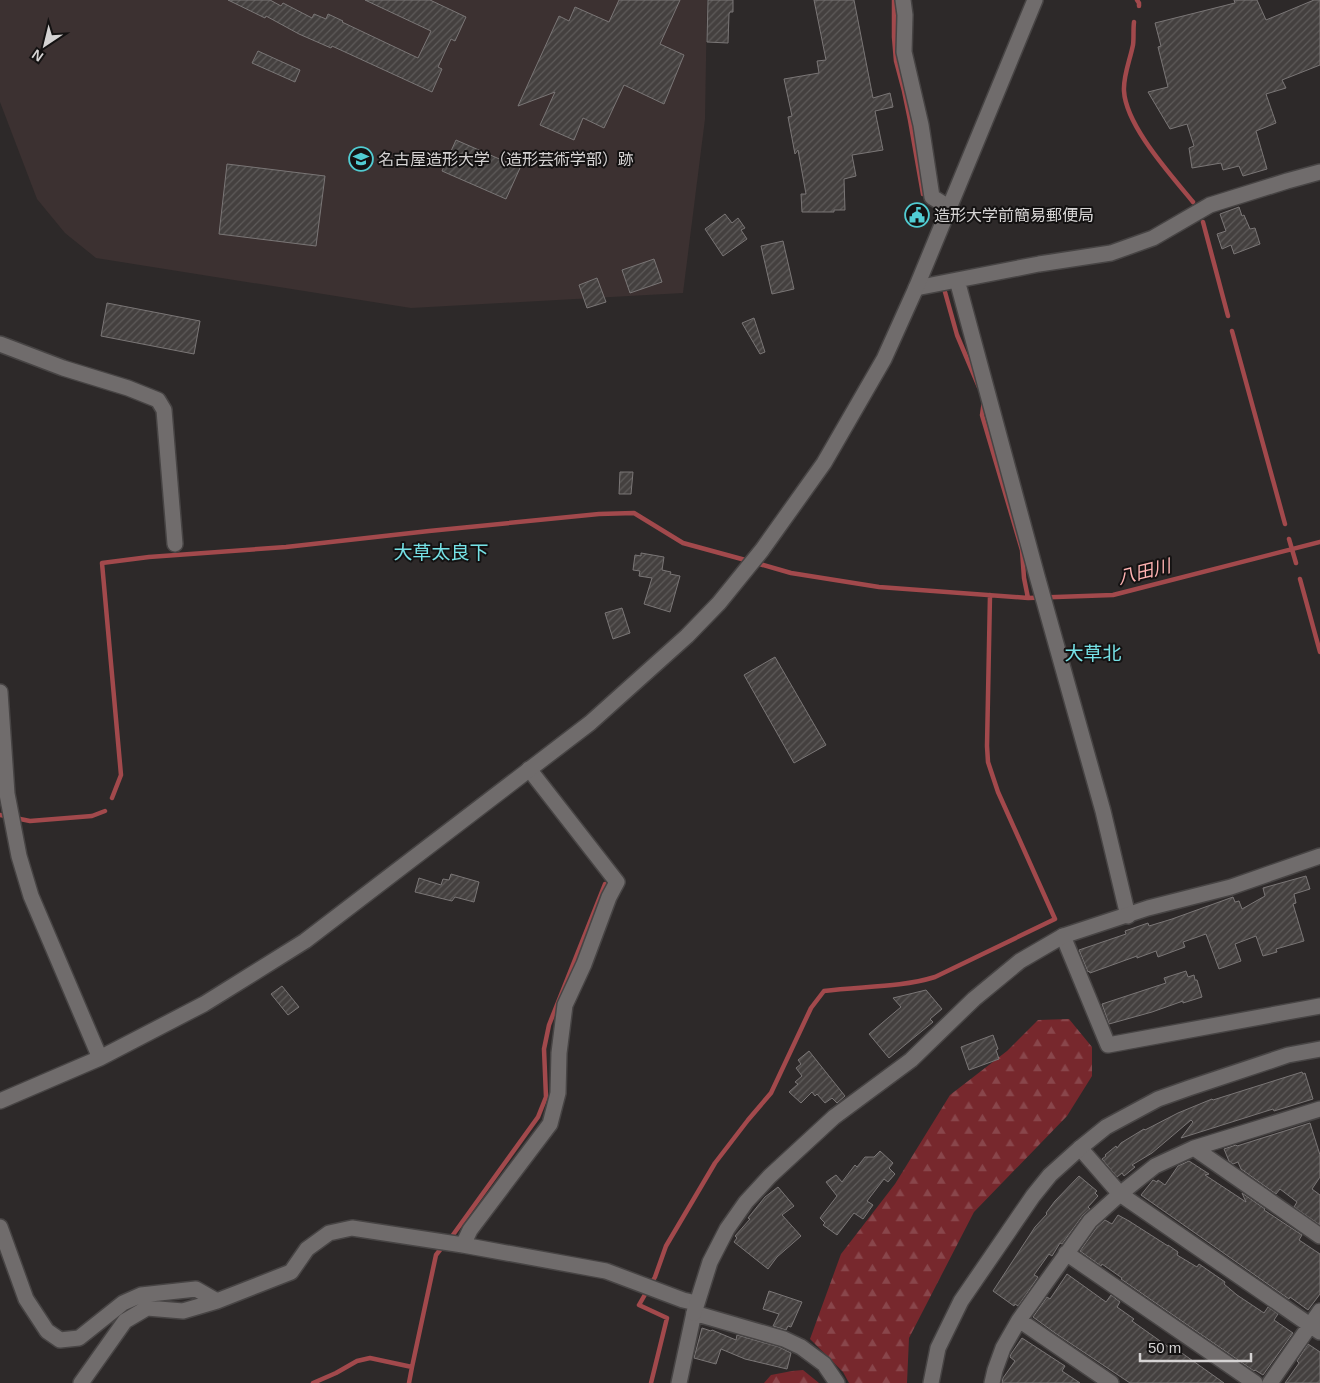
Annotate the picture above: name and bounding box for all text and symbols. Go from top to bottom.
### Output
north arrow [20,20,70,70]
text: N [29,46,46,65]
school or university icon: 名古屋造形大学（造形芸術学部）跡 [348,146,374,172]
place label: 名古屋造形大学（造形芸術学部）跡 [378,151,634,168]
public building icon: 造形大学前簡易郵便局 [904,202,930,228]
place label: 造形大学前簡易郵便局 [934,207,1094,224]
district label: 大草太良下 [393,542,489,563]
water label: 八田川 [1115,555,1175,588]
district label: 大草北 [1064,643,1122,664]
scale bar [1140,1330,1251,1362]
text: 50 m [1148,1339,1181,1356]

